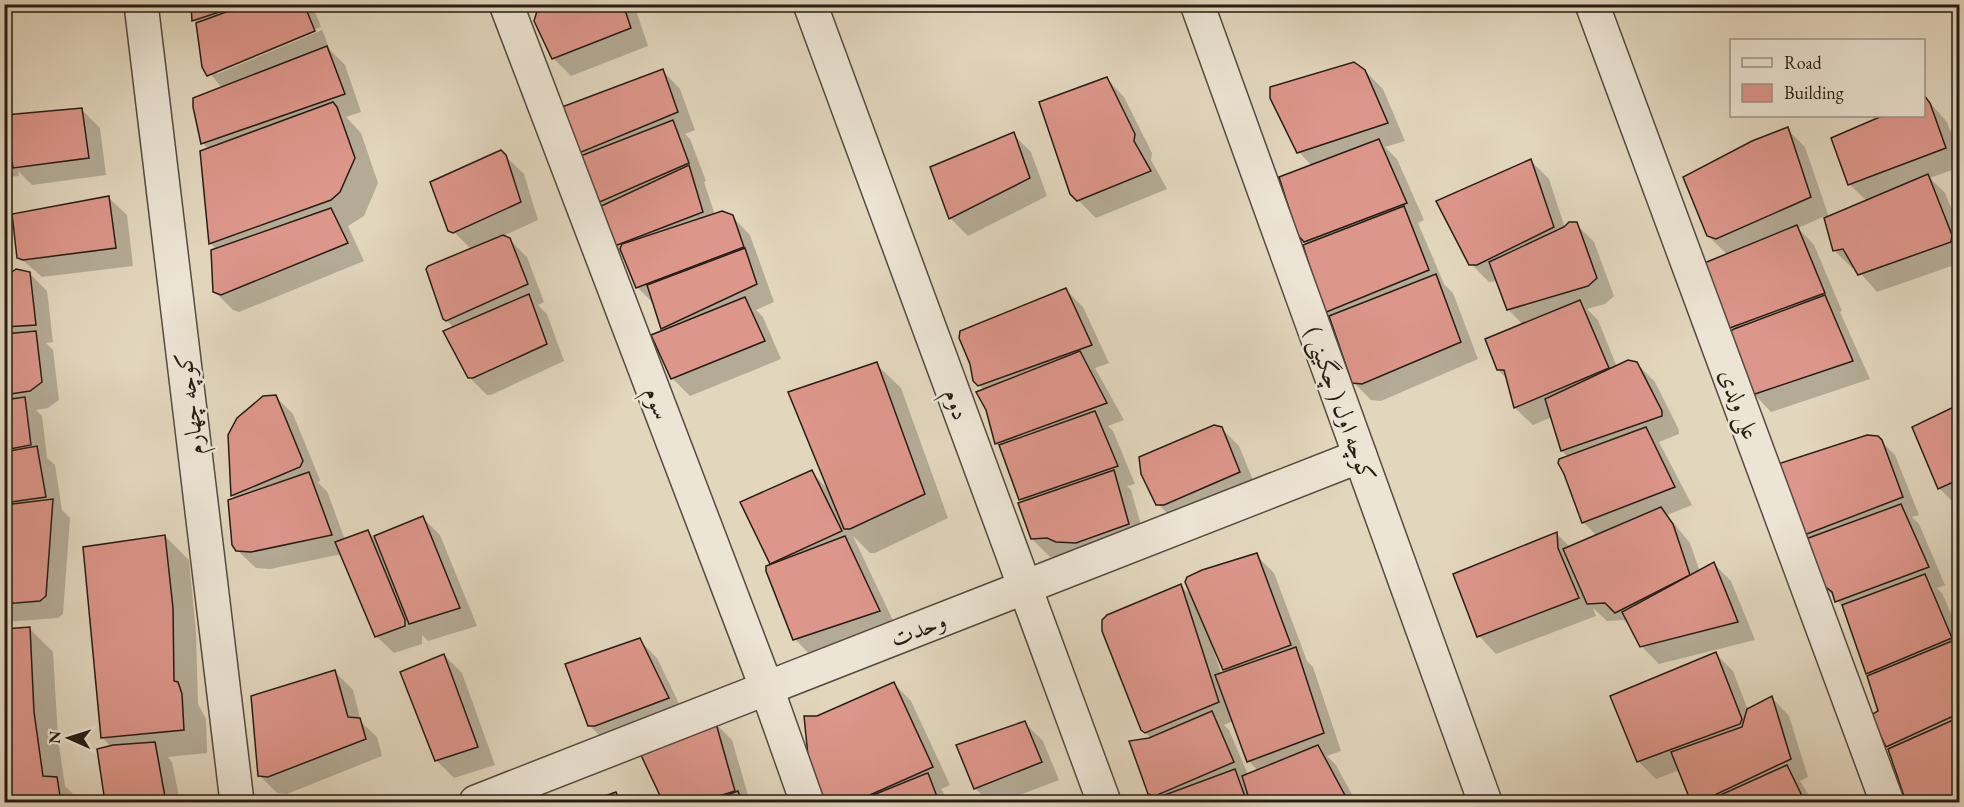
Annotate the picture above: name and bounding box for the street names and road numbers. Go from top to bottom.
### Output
street label: کوچه اول ( چگینی ) [1297,322,1383,487]
street label: کوچه چهارم [167,350,217,457]
street label: علی ولدی [1711,364,1767,444]
street label: سوم [632,382,678,426]
street label: دوم [931,384,977,426]
street label: وحدت [886,604,950,654]

